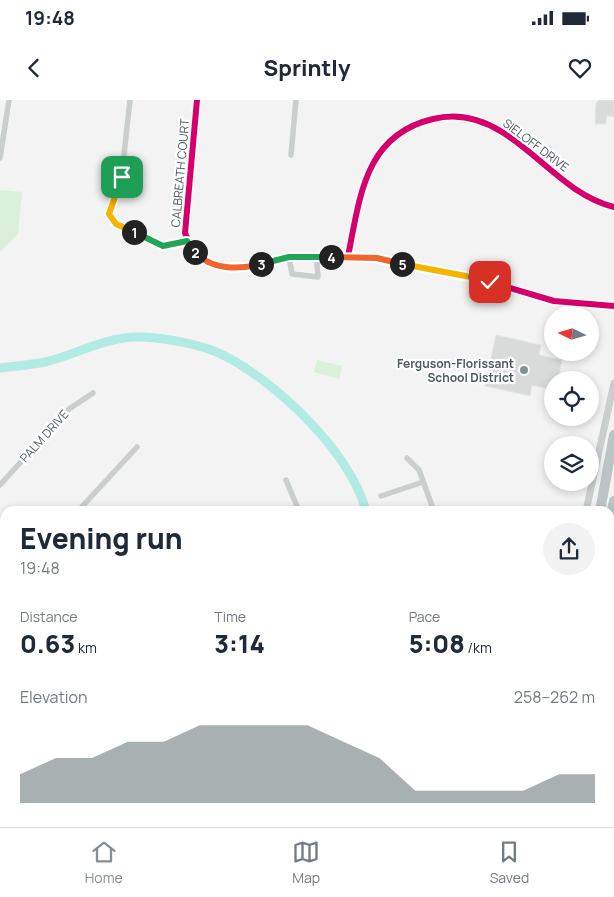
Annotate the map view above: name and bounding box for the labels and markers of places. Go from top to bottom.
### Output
pin [101,156,143,198]
pin: 1 [122,220,146,244]
pin: 2 [182,240,208,264]
pin: 4 [318,244,344,270]
pin: 3 [248,252,274,276]
pin: 5 [390,252,414,276]
pin [469,261,511,303]
place label: Ferguson-Florissant School District [397,355,514,386]
marker: Ferguson-Florissant School District [518,364,530,376]

